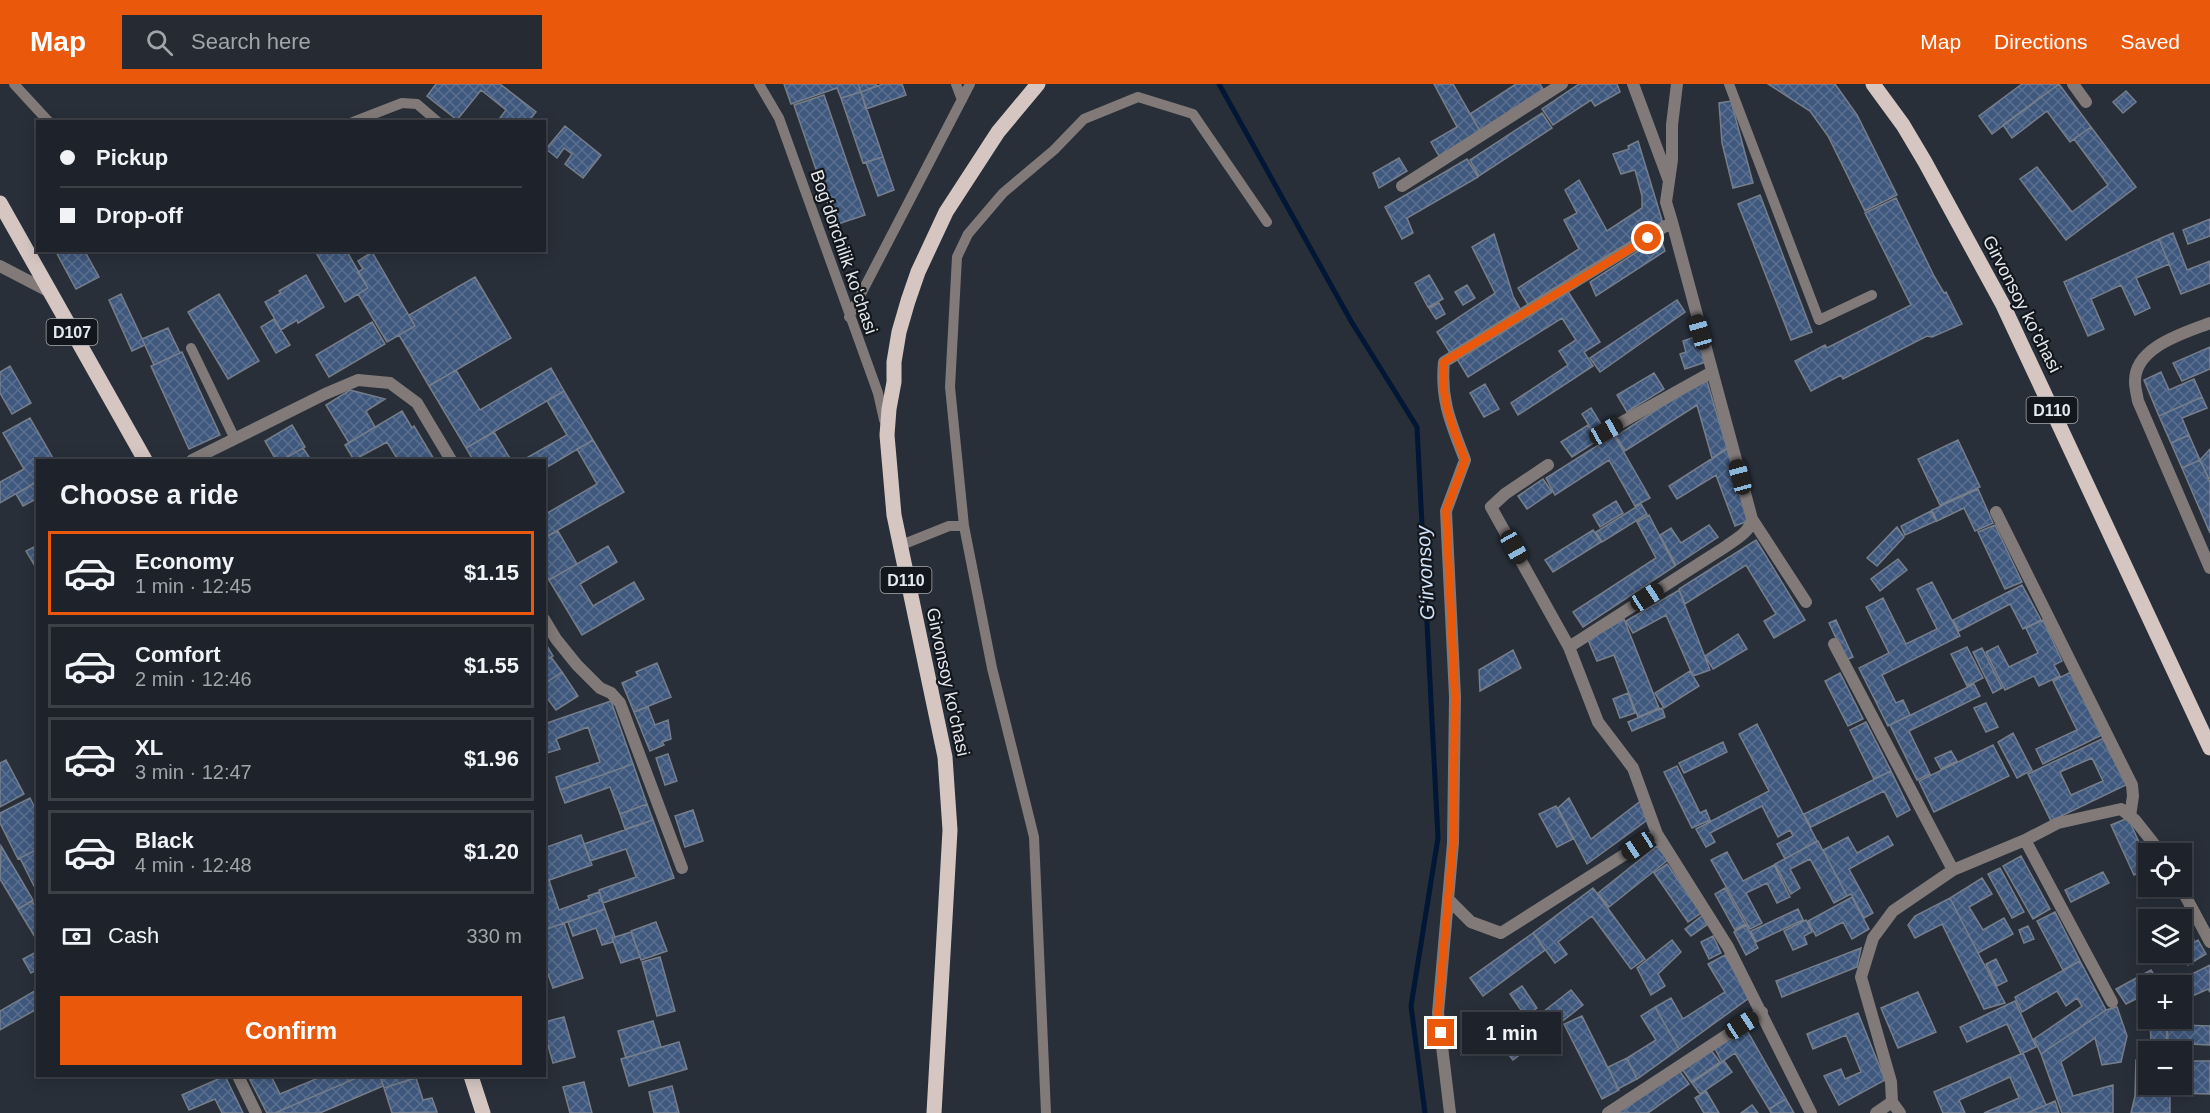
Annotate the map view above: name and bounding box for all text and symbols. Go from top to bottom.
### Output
search box [122,15,542,69]
text: Map [30,26,86,57]
icon: search [143,26,176,59]
text: Search here [191,29,311,54]
text: Map [1920,30,1961,53]
text: Directions [1994,30,2087,53]
text: Saved [2120,30,2180,53]
text: Pickup [96,145,168,170]
street label: Bogʻdorchilik koʻchasi [807,167,881,337]
text: Drop-off [96,203,183,228]
route start [1634,224,1661,251]
street label: Girvonsoy koʻchasi [1979,232,2065,376]
car [1686,312,1714,352]
road number: D107 [46,319,98,345]
road number: D110 [2026,397,2078,423]
car [1586,414,1626,448]
car [1727,457,1753,497]
text: Choose a ride [60,480,239,510]
water label: G‘irvonsoy [1411,524,1438,621]
car [1497,527,1531,567]
icon: car [63,546,117,600]
text: Economy [135,549,234,574]
text: $1.15 [464,560,519,585]
road number: D110 [880,567,932,593]
text: 1 min · 12:45 [135,575,252,597]
car [1627,580,1667,614]
street label: Girvonsoy koʻchasi [923,606,973,758]
icon: car [63,639,117,693]
text: Comfort [135,642,221,667]
text: $1.55 [464,653,519,678]
text: 2 min · 12:46 [135,668,252,690]
icon: car [63,732,117,786]
text: XL [135,735,163,760]
text: $1.96 [464,746,519,771]
text: 3 min · 12:47 [135,761,252,783]
icon: car [63,825,117,879]
text: Black [135,828,194,853]
car [1618,829,1658,863]
text: $1.20 [464,839,519,864]
map controls [2138,843,2192,1095]
button: locate [2138,843,2192,897]
text: 4 min · 12:48 [135,854,252,876]
button: layers [2138,909,2192,963]
icon: cash [60,920,93,953]
text: Cash [108,923,159,948]
text: 330 m [466,925,522,947]
button: + [2138,975,2192,1029]
button: Confirm [60,996,522,1065]
car [1722,1008,1762,1042]
callout: 1 min [1462,1012,1561,1054]
route end [1427,1019,1454,1046]
text: 1 min [1485,1022,1538,1044]
button: − [2138,1041,2192,1095]

